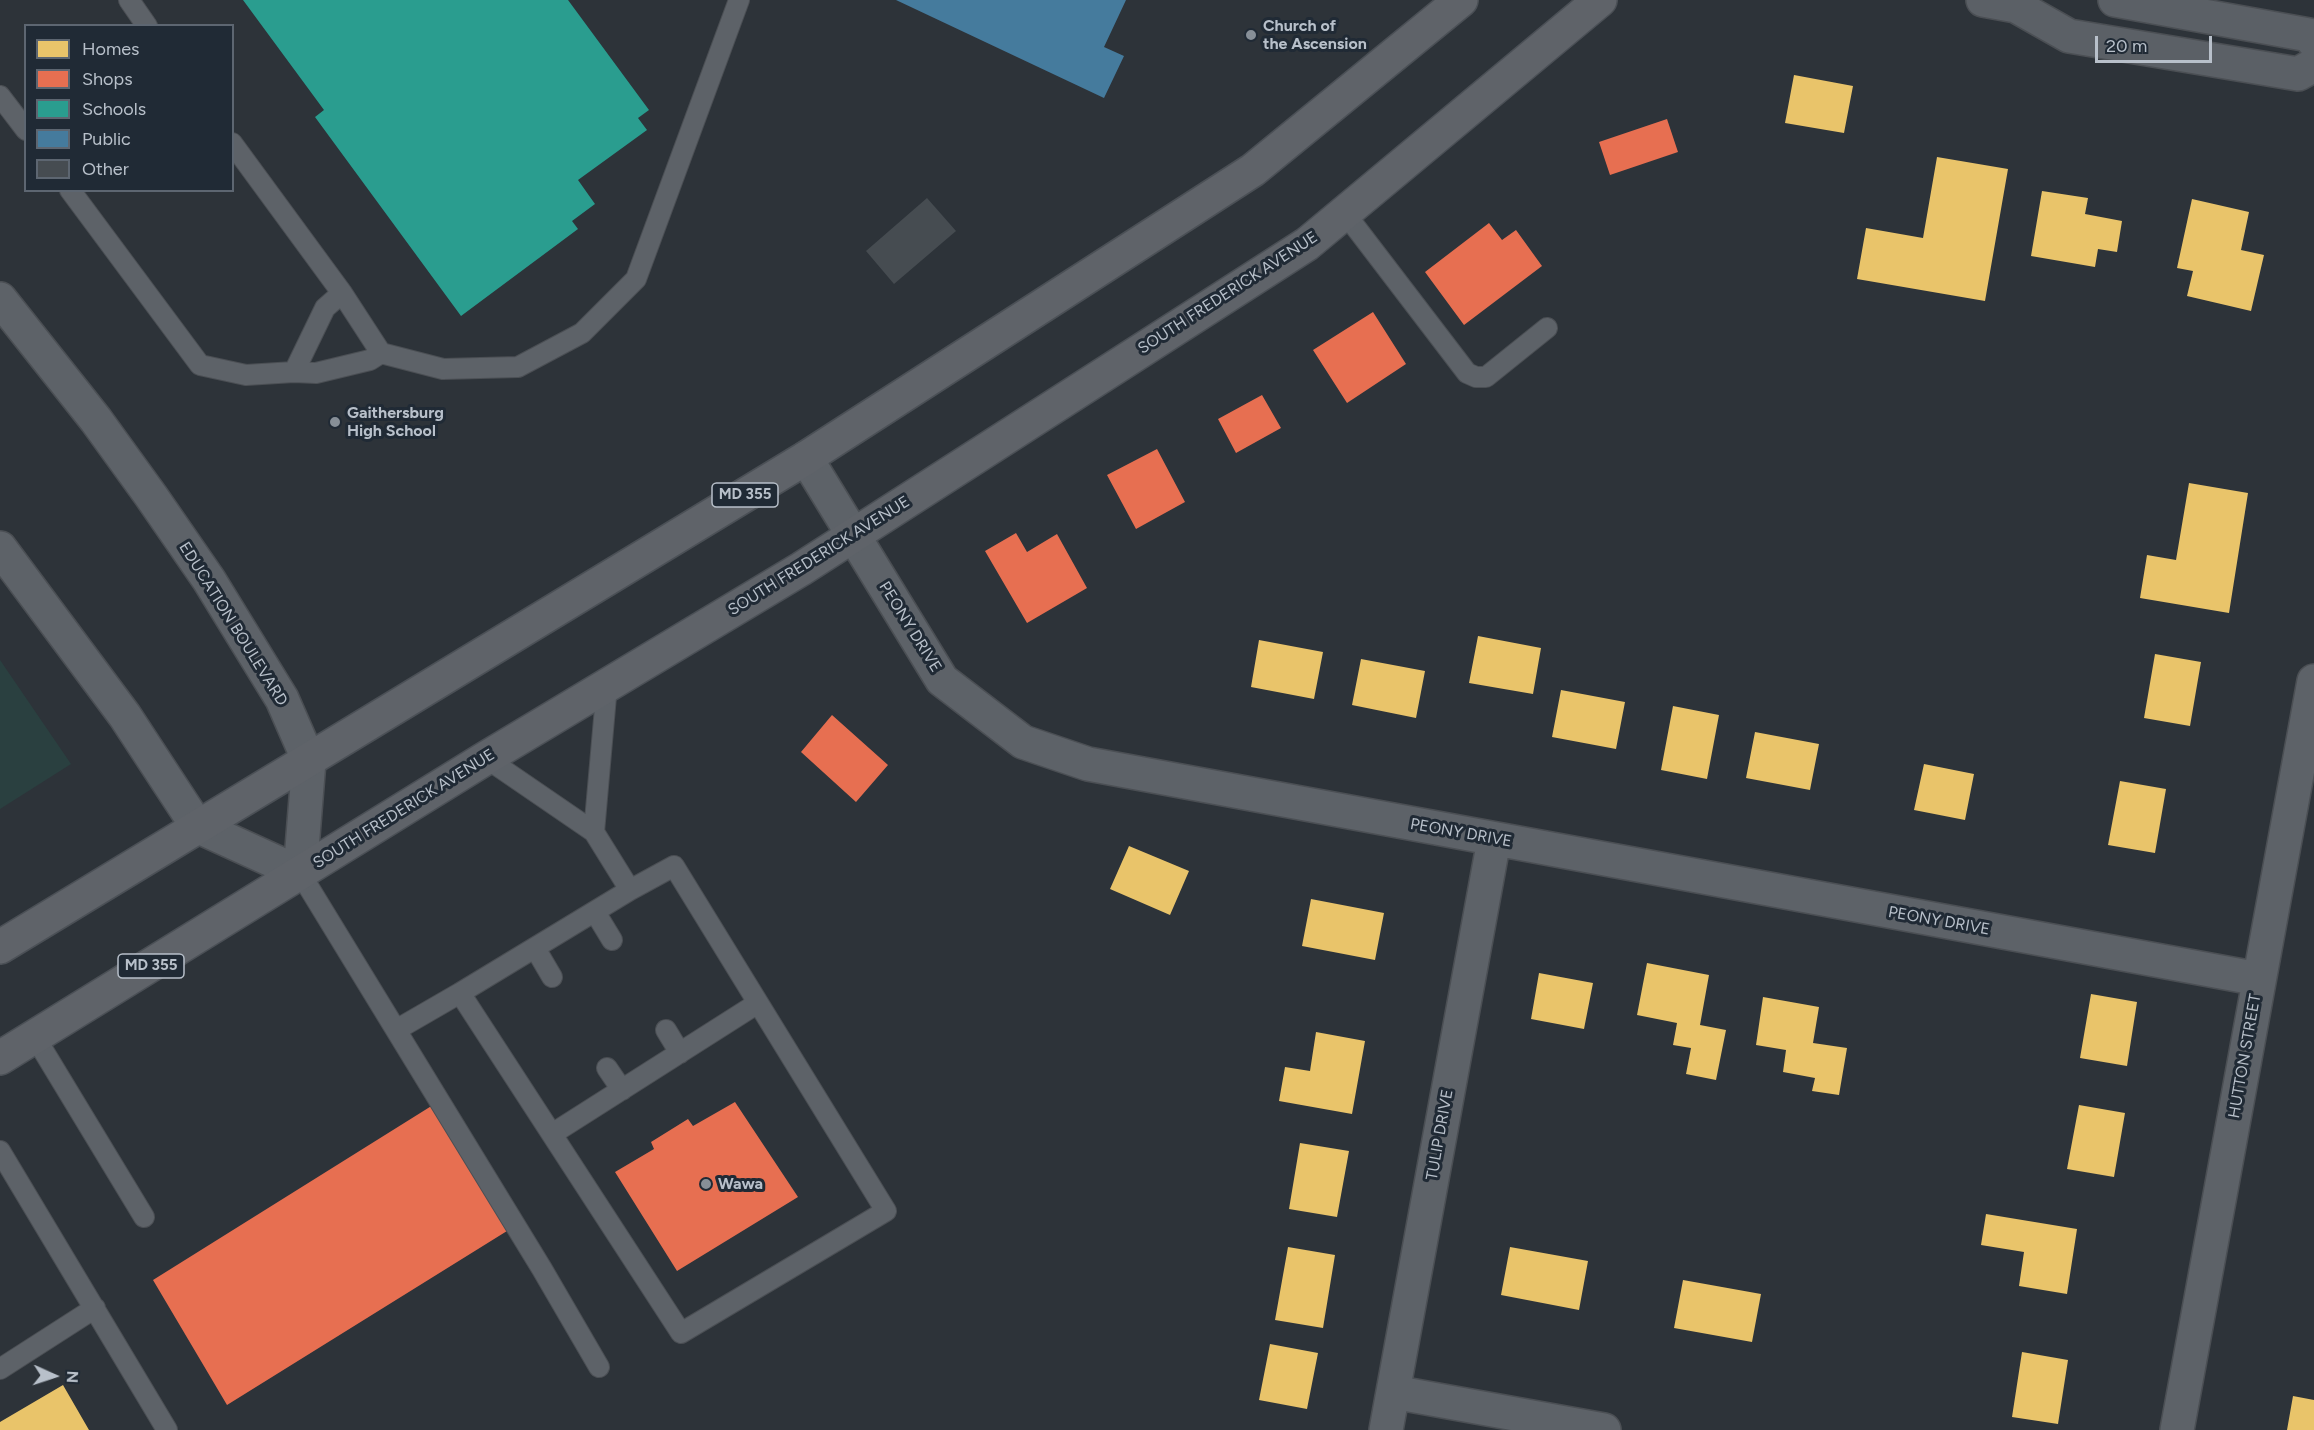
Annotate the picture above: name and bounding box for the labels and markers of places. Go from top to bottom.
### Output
place label: Church of the Ascension [1263,16,1367,54]
marker: Church of the Ascension [1244,28,1258,42]
place label: Gaithersburg High School [347,403,444,441]
marker: Gaithersburg High School [328,415,342,429]
place label: Wawa [718,1174,763,1194]
marker: Wawa [699,1177,713,1191]

